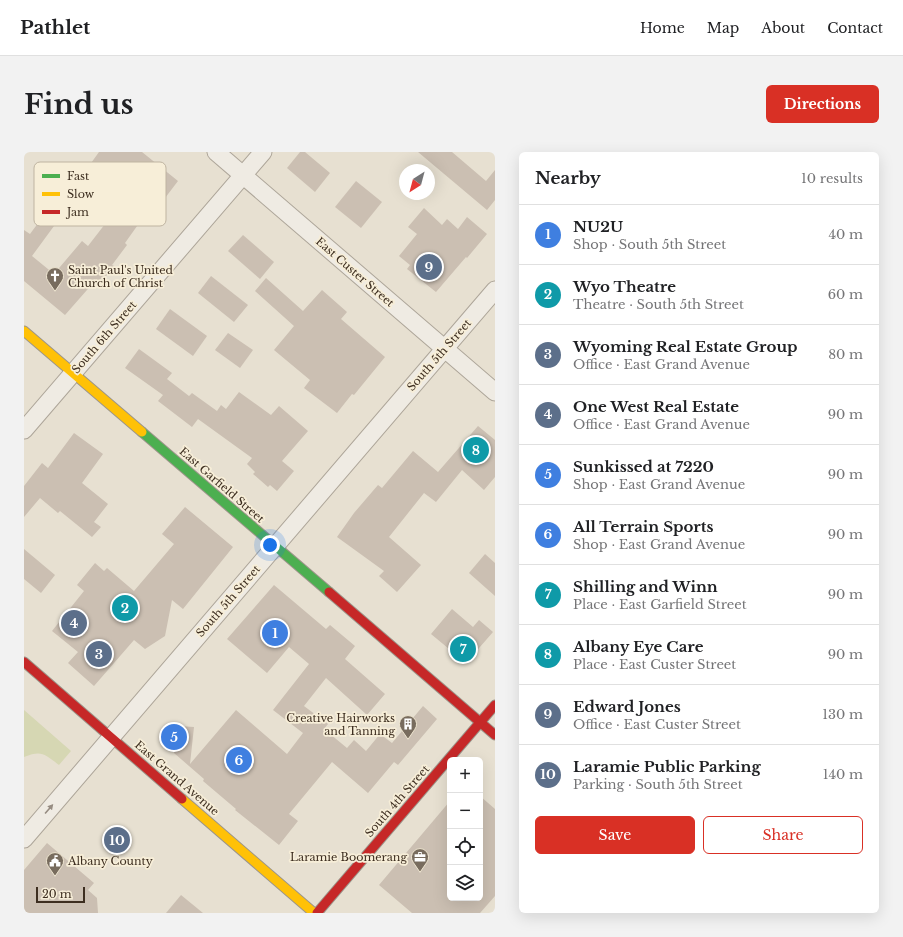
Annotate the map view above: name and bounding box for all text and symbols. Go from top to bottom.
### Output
text: Pathlet [20,16,90,39]
text: Home [640,19,685,37]
text: Map [707,19,739,37]
text: About [761,19,805,37]
text: Contact [827,19,883,37]
button: Directions [766,85,879,123]
text: Find us [24,87,134,122]
legend [34,162,166,226]
north arrow [399,164,435,200]
text: Nearby [535,168,601,189]
text: Fast [67,169,90,183]
text: 10 results [801,170,863,187]
text: Slow [67,187,95,201]
text: Jam [65,205,89,219]
text: NU2U [573,217,623,236]
text: 1 [545,226,551,243]
text: 40 m [828,226,863,243]
street label: East Custer Street [313,234,398,310]
text: Shop · South 5th Street [573,236,726,253]
pin: 9 [416,252,442,282]
place label: Saint Paul's United Church of Christ [68,263,174,290]
church icon: Saint Paul's United Church of Christ [45,266,65,291]
text: Wyo Theatre [573,277,676,296]
text: 2 [544,286,552,303]
text: 60 m [828,286,863,303]
text: Theatre · South 5th Street [573,296,744,313]
street label: South 6th Street [69,297,140,376]
street label: South 5th Street [404,316,475,394]
text: Wyoming Real Estate Group [573,337,798,356]
text: 3 [544,346,552,363]
text: 80 m [828,346,863,363]
text: Office · East Grand Avenue [573,356,750,373]
text: One West Real Estate [573,397,739,416]
text: 4 [544,406,552,423]
text: 90 m [828,406,863,423]
text: Office · East Grand Avenue [573,416,750,433]
pin: 8 [463,435,489,465]
street label: East Garfield Street [177,444,268,526]
text: Sunkissed at 7220 [573,457,714,476]
text: 5 [544,466,552,483]
text: 90 m [828,466,863,483]
text: Shop · East Grand Avenue [573,476,745,493]
text: All Terrain Sports [573,517,714,536]
text: 6 [544,526,552,543]
text: 90 m [828,526,863,543]
your location [260,535,280,555]
text: Shop · East Grand Avenue [573,536,745,553]
street label: South 5th Street [193,562,264,640]
text: Shilling and Winn [573,577,718,596]
text: 7 [545,586,551,603]
text: 90 m [828,586,863,603]
pin: 2 [112,593,138,623]
text: Place · East Garfield Street [573,596,747,613]
pin: 4 [61,608,87,638]
pin: 1 [262,618,288,648]
pin: 7 [450,634,476,664]
text: Albany Eye Care [573,637,703,656]
pin: 3 [86,639,112,669]
text: 8 [544,646,552,663]
text: 90 m [828,646,863,663]
text: Place · East Custer Street [573,656,736,673]
text: Edward Jones [573,697,681,716]
text: 9 [544,706,552,723]
text: 130 m [822,706,863,723]
place label: Creative Hairworks and Tanning [286,711,395,738]
building icon: Creative Hairworks and Tanning [398,714,418,739]
text: Office · East Custer Street [573,716,741,733]
pin: 5 [161,722,187,752]
street label: East Grand Avenue [132,738,222,818]
pin: 6 [226,745,252,775]
map controls [447,757,483,901]
button: + [447,757,483,793]
text: Laramie Public Parking [573,757,761,776]
street label: South 4th Street [362,761,433,840]
text: 10 [540,766,556,783]
text: 140 m [823,766,863,783]
text: Parking · South 5th Street [573,776,743,793]
button: − [447,793,483,829]
one-way arrow [45,804,54,815]
button: Save [535,816,695,854]
button: Share [703,816,863,854]
pin: 10 [104,825,130,855]
button: locate [447,829,483,865]
office icon: Laramie Boomerang [410,847,430,872]
place label: Laramie Boomerang [290,850,407,864]
public building icon: Albany County [45,851,65,876]
place label: Albany County [67,854,153,868]
button: layers [447,865,483,901]
scale bar [36,885,85,904]
text: 20 m [42,887,72,901]

